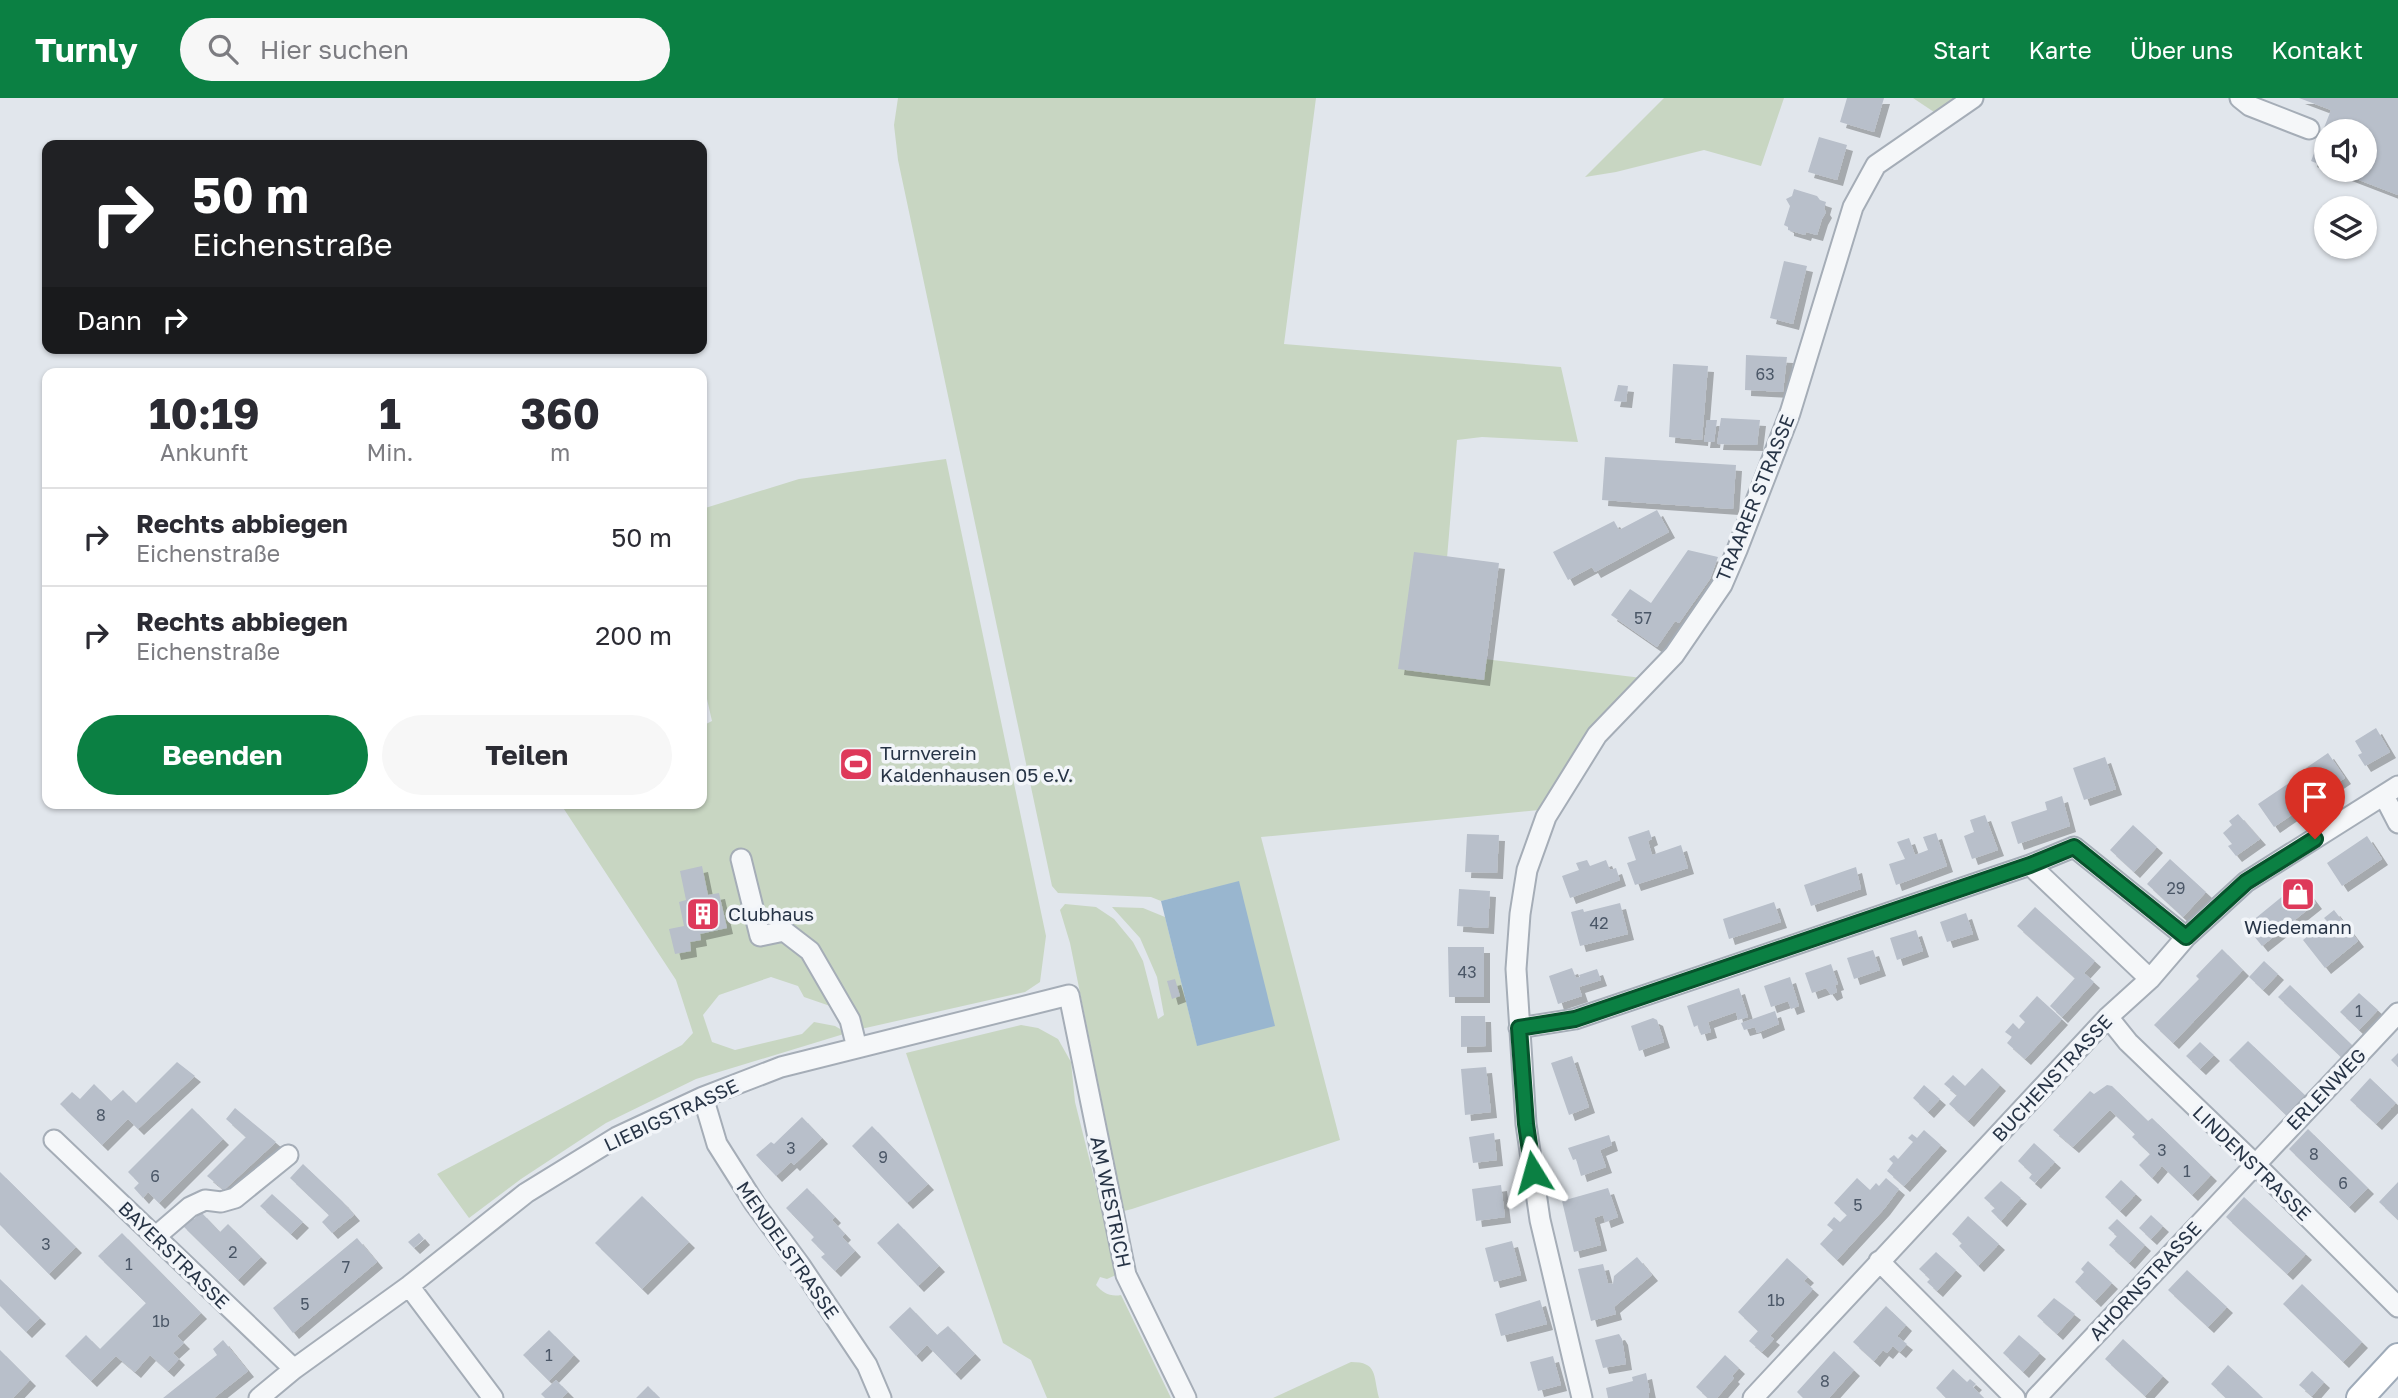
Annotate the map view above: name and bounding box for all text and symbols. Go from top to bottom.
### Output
search box [180,18,670,81]
text: Turnly [35,30,138,69]
icon: search [204,30,242,68]
text: Hier suchen [260,34,409,65]
text: Start [1933,35,1990,64]
text: Karte [2028,35,2092,64]
text: Über uns [2130,35,2233,64]
text: Kontakt [2271,35,2363,64]
map controls [2314,119,2377,259]
button: sound [2314,119,2377,182]
text: 50 m [192,165,309,224]
icon: right [77,168,168,259]
button: layers [2314,196,2377,259]
text: Eichenstraße [192,225,393,263]
icon: right [156,301,194,339]
text: Dann [77,305,142,336]
house number: 63 [1755,364,1775,384]
text: 10:19 [149,388,260,438]
text: 1 [379,388,401,438]
text: 360 [520,388,600,438]
street label: TRAARER STRASSE [1711,411,1799,585]
text: Ankunft [160,438,248,466]
text: Min. [367,438,414,466]
text: m [550,438,570,466]
text: Rechts abbiegen [136,508,348,539]
icon: right [77,518,115,556]
text: 50 m [611,522,672,553]
text: Eichenstraße [136,539,280,567]
text: Rechts abbiegen [136,606,348,637]
house number: 57 [1634,608,1652,628]
icon: right [77,616,115,654]
text: 200 m [595,620,672,651]
text: Eichenstraße [136,637,280,665]
button: Beenden [77,715,368,795]
button: Teilen [382,715,672,795]
place label: Turnverein Kaldenhausen 05 e.V. [880,741,1073,786]
sports icon: Turnverein Kaldenhausen 05 e.V. [837,745,875,783]
pin [2285,767,2345,839]
icon: arrive [2296,778,2334,816]
shop icon: Wiedemann [2279,875,2317,913]
house number: 29 [2167,878,2185,898]
building icon: Clubhaus [684,895,722,933]
place label: Clubhaus [728,902,814,925]
house number: 42 [1589,913,1609,933]
place label: Wiedemann [2244,915,2352,938]
house number: 43 [1457,962,1477,982]
house number: 1 [2355,1001,2363,1021]
street label: BUCHENSTRASSE [1987,1009,2116,1146]
street label: ERLENWEG [2281,1043,2370,1134]
street label: LIEBIGSTRASSE [600,1073,742,1156]
street label: LINDENSTRASSE [2188,1100,2316,1225]
house number: 8 [96,1105,106,1125]
street label: AM WESTRICH [1086,1134,1137,1270]
position arrow [1496,1135,1570,1209]
house number: 3 [786,1138,796,1158]
house number: 3 [2157,1140,2167,1160]
house number: 8 [2309,1144,2319,1164]
house number: 9 [878,1147,888,1167]
house number: 1 [2183,1161,2191,1181]
house number: 6 [150,1166,160,1186]
house number: 6 [2338,1173,2348,1193]
street label: MENDELSTRASSE [732,1176,845,1323]
house number: 5 [1853,1195,1863,1215]
street label: BAYERSTRASSE [114,1196,234,1313]
street label: AHORNSTRASSE [2084,1217,2205,1345]
house number: 3 [41,1234,51,1254]
house number: 2 [228,1242,238,1262]
house number: 1 [125,1254,133,1274]
house number: 7 [342,1257,350,1277]
house number: 1b [1767,1290,1785,1310]
house number: 5 [300,1294,310,1314]
house number: 1b [152,1311,170,1331]
house number: 1 [545,1345,553,1365]
house number: 8 [1820,1371,1830,1391]

